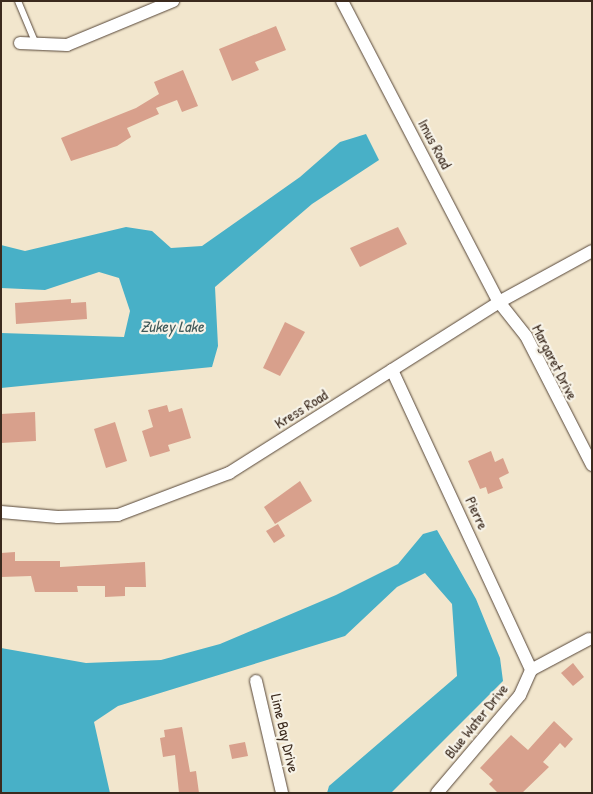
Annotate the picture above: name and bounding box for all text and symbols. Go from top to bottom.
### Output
street label: Imus Road [414,116,456,172]
water label: Zukey Lake [140,316,204,336]
street label: Margaret Drive [528,322,582,402]
street label: Kress Road [271,386,331,432]
street label: Pierre [462,494,492,532]
street label: Blue Water Drive [440,680,512,762]
street label: Lime Bay Drive [267,692,303,774]

